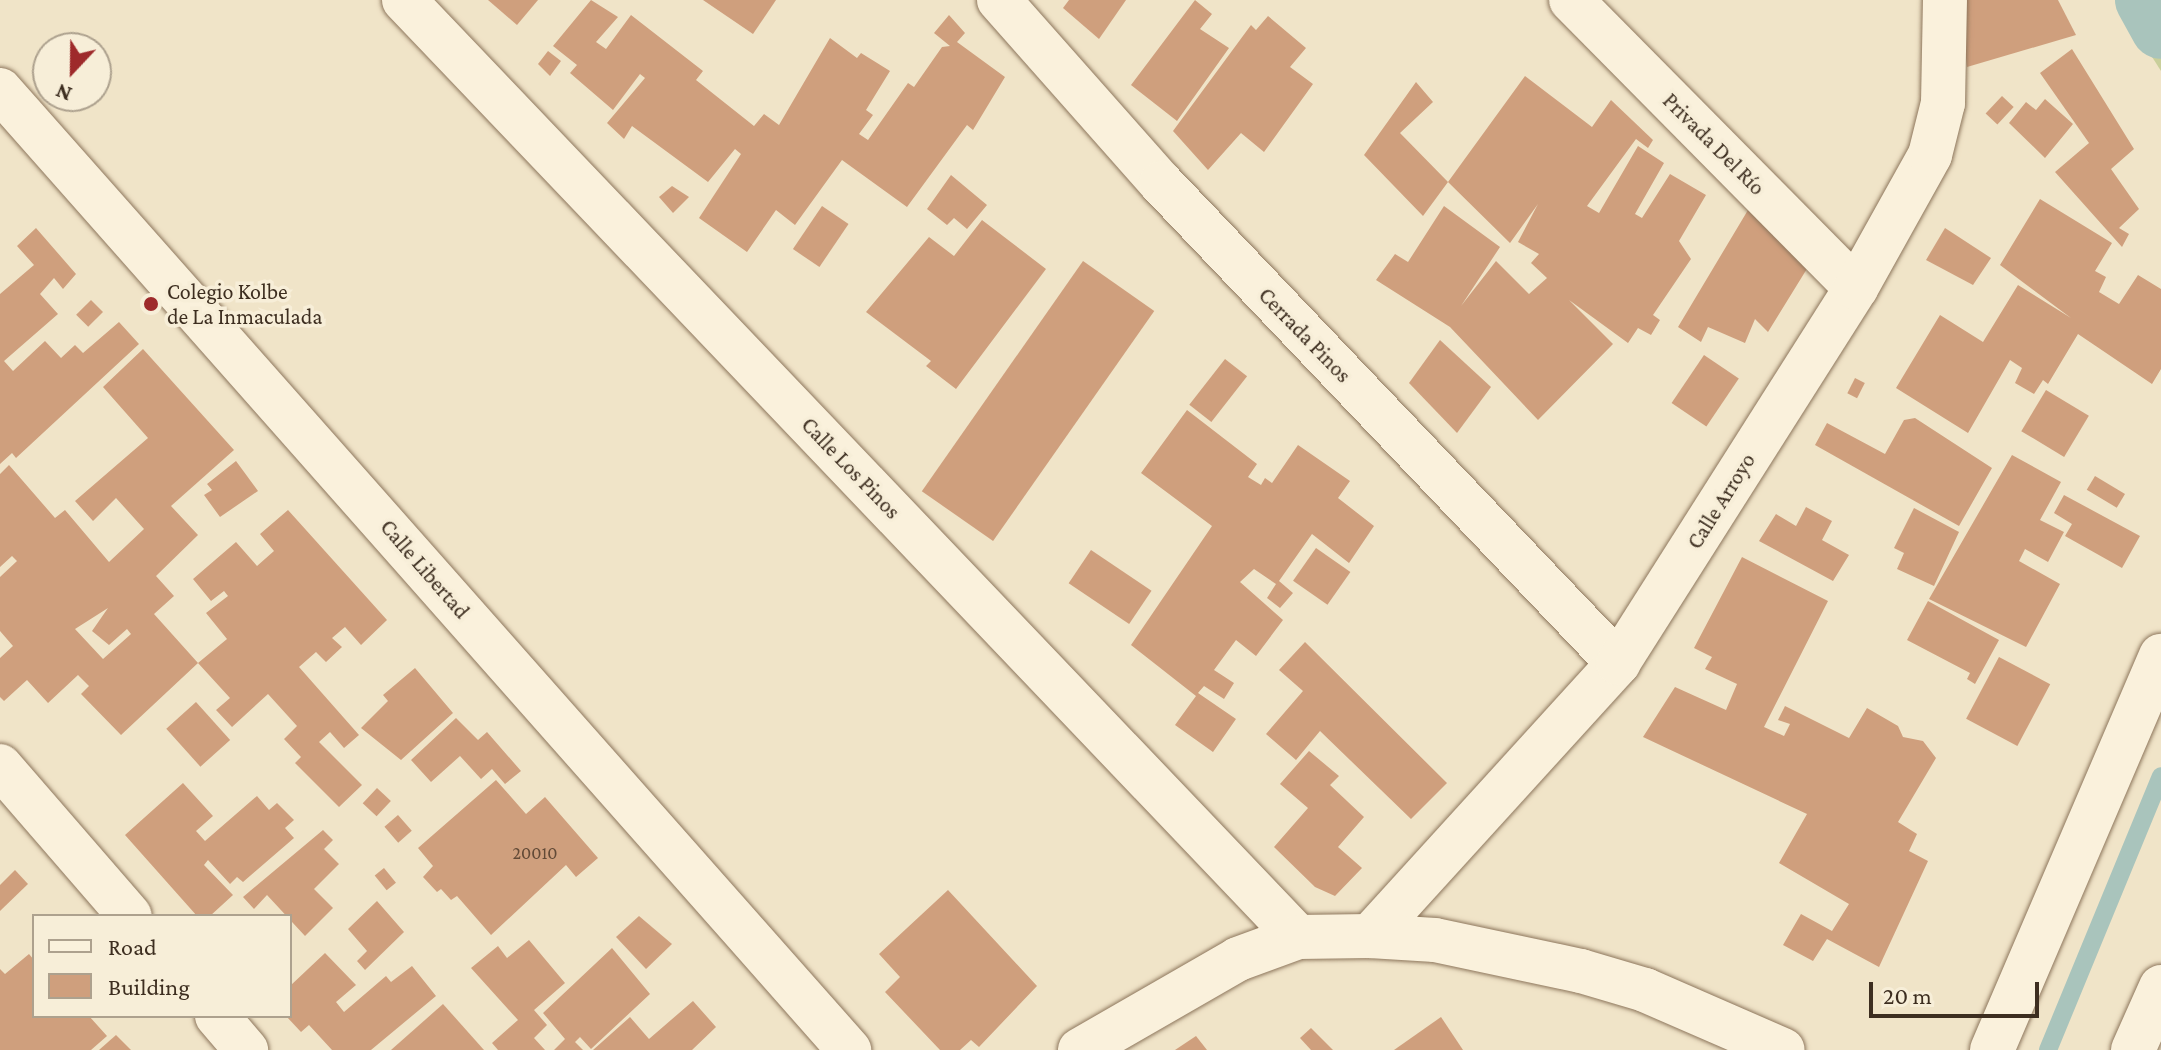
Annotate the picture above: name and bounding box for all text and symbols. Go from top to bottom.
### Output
north arrow [32,32,112,112]
text: N [52,78,75,107]
street label: Privada Del Río [1657,87,1771,201]
place label: Colegio Kolbe de La Inmaculada [167,278,323,330]
street label: Cerrada Pinos [1253,282,1357,388]
marker: Colegio Kolbe de La Inmaculada [142,295,160,313]
street label: Calle Los Pinos [796,412,906,524]
street label: Calle Arroyo [1681,448,1761,554]
street label: Calle Libertad [375,514,475,624]
house number: 20010 [512,842,558,864]
legend [32,914,292,1018]
text: Road [108,933,157,960]
scale bar [1873,966,2043,1016]
text: Building [108,973,190,1000]
text: 20 m [1883,982,1932,1009]

